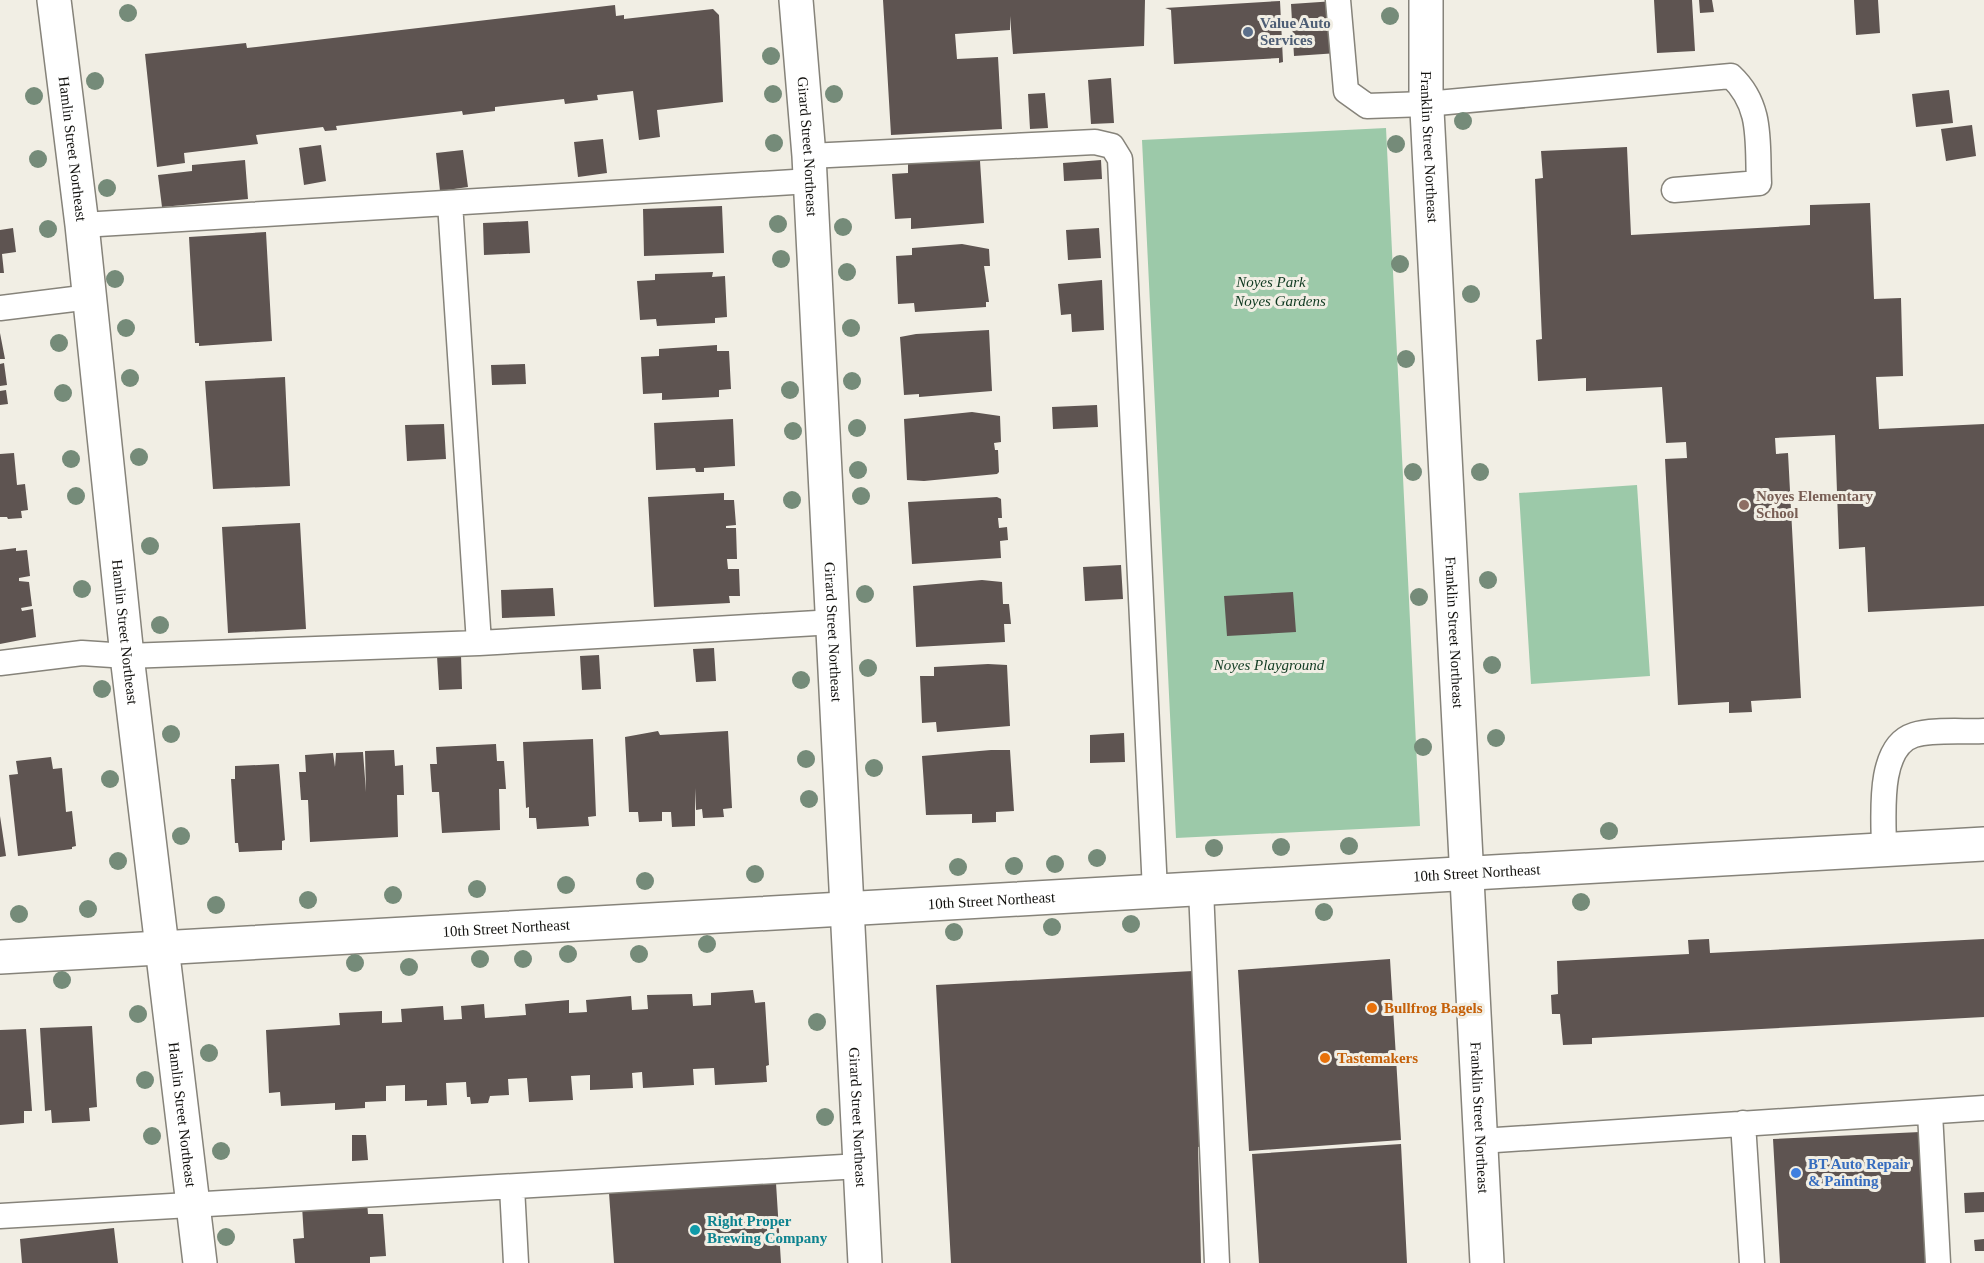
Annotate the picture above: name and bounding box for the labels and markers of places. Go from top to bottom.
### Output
place label: Value Auto Services [1260,15,1331,48]
marker: Value Auto Services [1241,25,1255,39]
place label: Noyes Elementary School [1756,488,1874,521]
marker: Noyes Elementary School [1737,498,1751,512]
place label: Bullfrog Bagels [1384,1000,1483,1016]
marker: Bullfrog Bagels [1365,1001,1379,1015]
place label: Tastemakers [1337,1050,1418,1066]
marker: Tastemakers [1318,1051,1332,1065]
place label: BT Auto Repair & Painting [1808,1156,1911,1189]
marker: BT Auto Repair & Painting [1789,1166,1803,1180]
place label: Right Proper Brewing Company [707,1213,828,1246]
marker: Right Proper Brewing Company [688,1223,702,1237]

